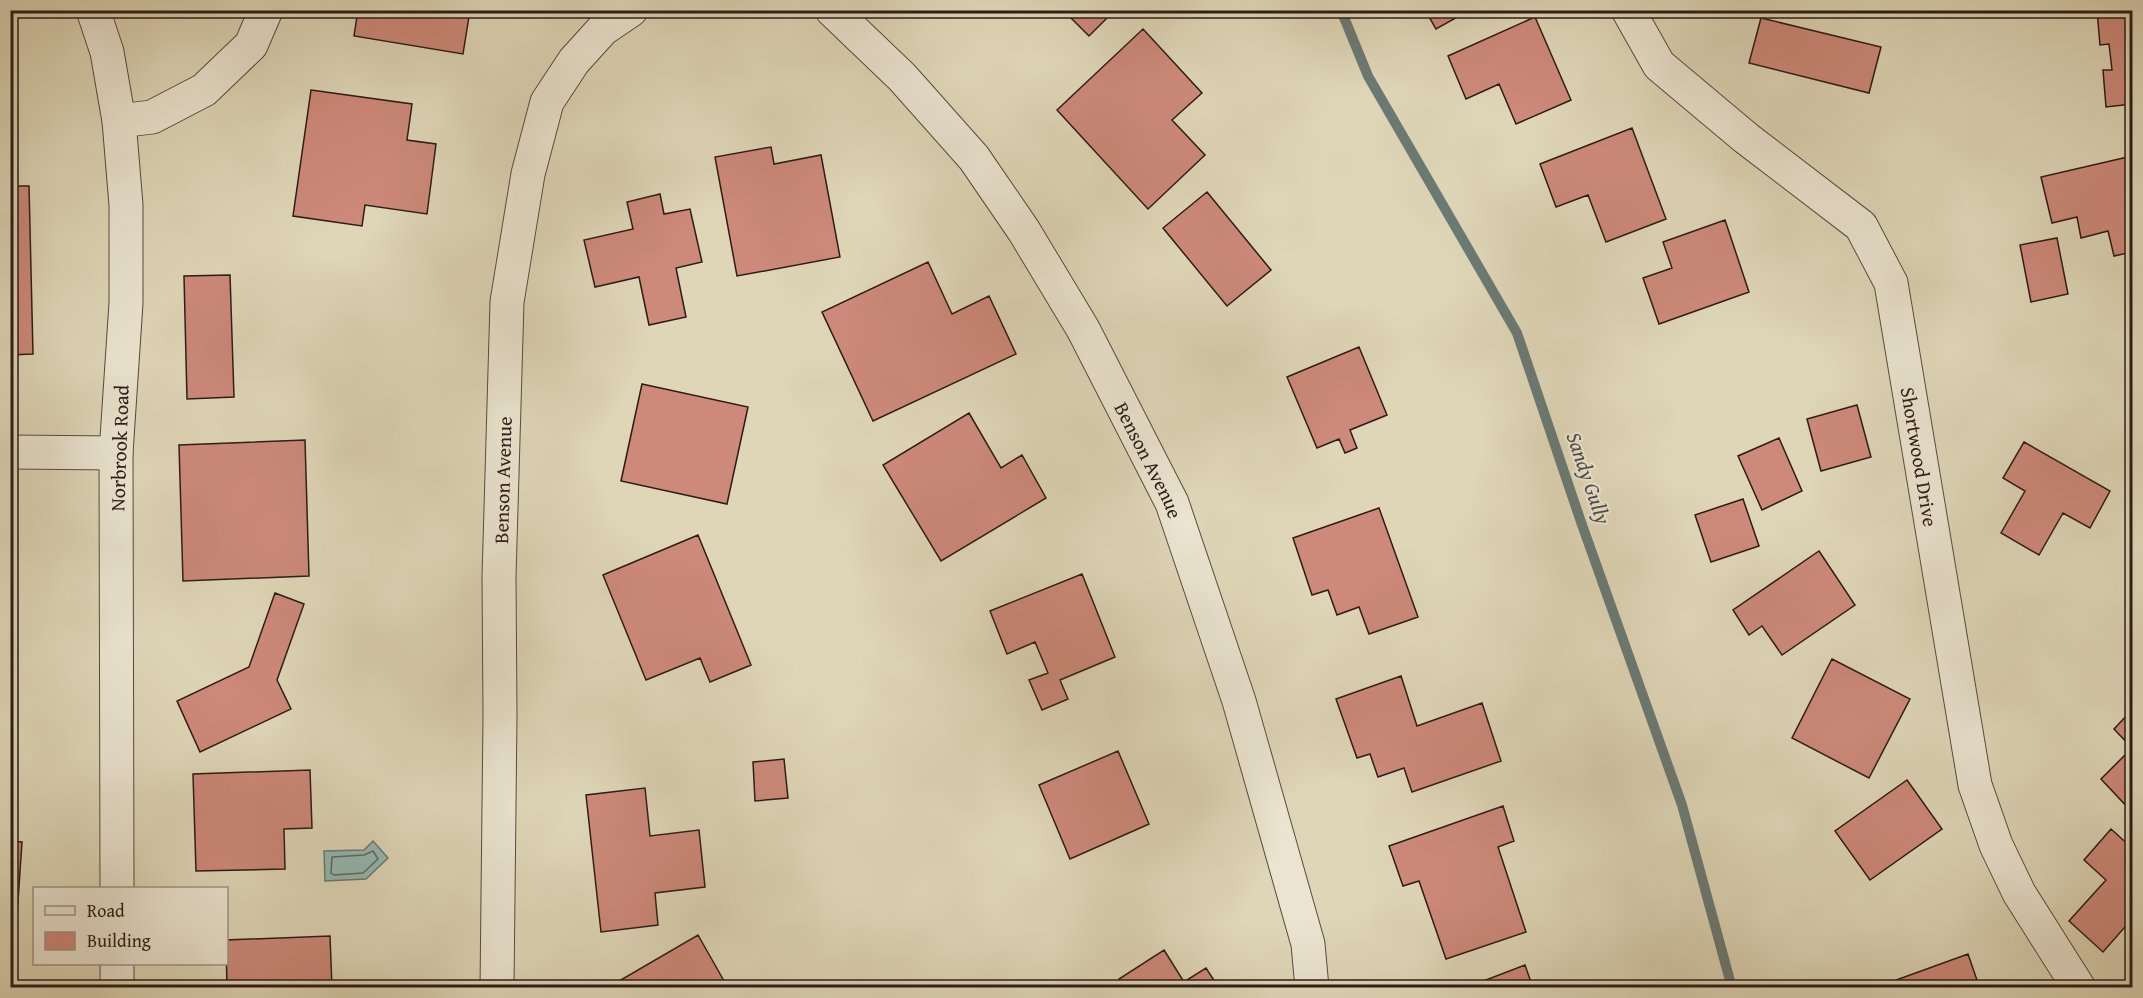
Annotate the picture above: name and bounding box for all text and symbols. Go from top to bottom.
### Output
street label: Norbrook Road [102,384,136,512]
street label: Shortwood Drive [1894,385,1946,529]
street label: Benson Avenue [1108,396,1191,522]
street label: Benson Avenue [485,416,518,544]
water label: Sandy Gully [1559,428,1619,529]
legend [33,887,228,965]
text: Road [87,897,125,924]
text: Building [87,927,151,954]

